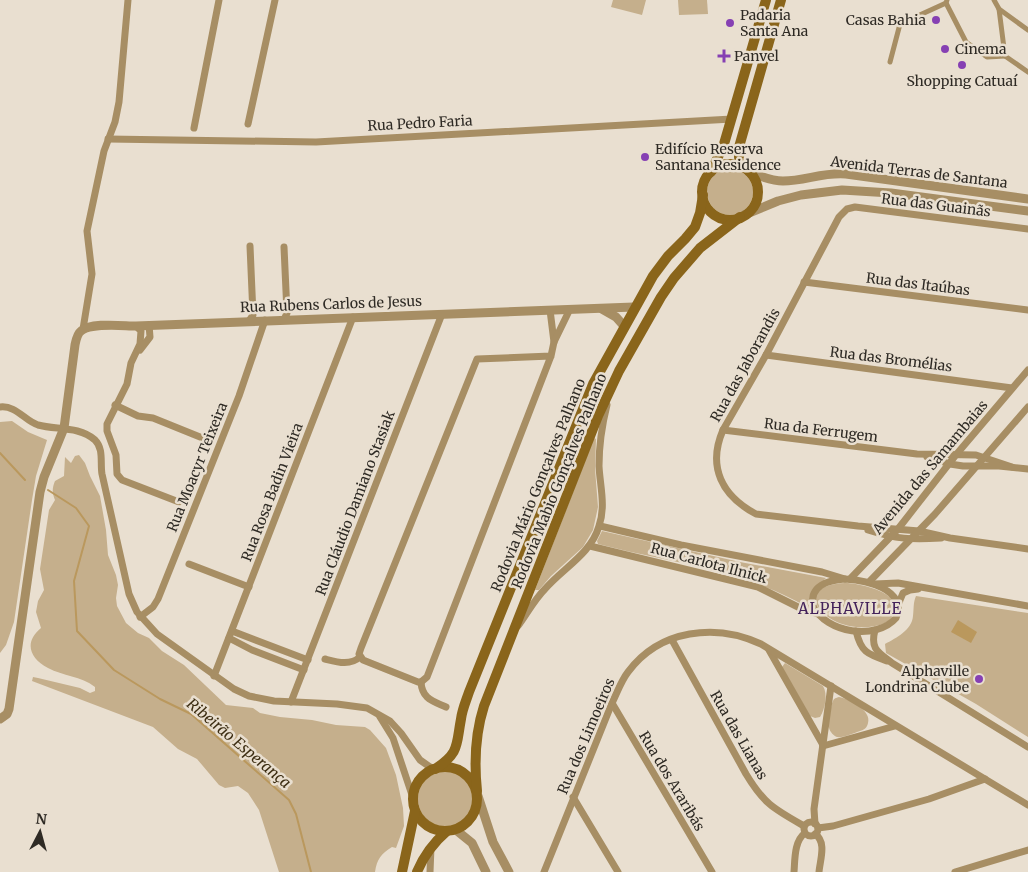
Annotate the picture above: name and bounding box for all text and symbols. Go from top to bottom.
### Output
place label: Padaria Santa Ana [740,6,809,40]
place label: Casas Bahia [846,11,926,29]
marker: Casas Bahia [930,14,942,26]
marker: Padaria Santa Ana [724,17,736,29]
place label: Cinema [955,40,1007,58]
marker: Cinema [939,43,951,55]
place label: Panvel [734,47,779,65]
marker: Panvel [718,50,730,62]
marker: Shopping Catuaí [956,59,968,71]
place label: Shopping Catuaí [906,72,1018,90]
street label: Rua Pedro Faria [367,111,473,135]
place label: Edifício Reserva Santana Residence [655,140,781,174]
marker: Edifício Reserva Santana Residence [639,151,651,163]
street label: Avenida Terras de Santana [828,152,1009,192]
street label: Rua das Guainãs [880,189,992,221]
street label: Rua das Itaúbas [865,269,971,299]
street label: Rua Rubens Carlos de Jesus [240,292,422,316]
street label: Rua das Jaborandis [706,305,784,425]
street label: Rua das Bromélias [829,343,953,375]
street label: Rodovia Mabio Gonçalves Palhano [507,371,611,591]
street label: Rodovia Mário Gonçalves Palhano [487,376,589,594]
street label: Avenida das Samambaias [868,396,992,539]
street label: Rua Moacyr Teixeira [163,399,231,535]
street label: Rua Cláudio Damiano Stasiak [311,408,399,598]
street label: Rua da Ferrugem [763,414,879,446]
street label: Rua Rosa Badin Vieira [237,420,307,564]
street label: Rua Carlota Ilnick [649,539,769,587]
district label: ALPHAVILLE [797,599,902,618]
place label: Alphaville Londrina Clube [865,662,969,696]
marker: Alphaville Londrina Clube [973,673,985,685]
street label: Rua dos Limoeiros [553,675,619,797]
street label: Rua das Lianas [706,687,772,783]
water label: Ribeirão Esperança [183,694,295,792]
street label: Rua dos Araribás [635,728,709,834]
north arrow [15,807,65,857]
text: N [35,810,48,829]

